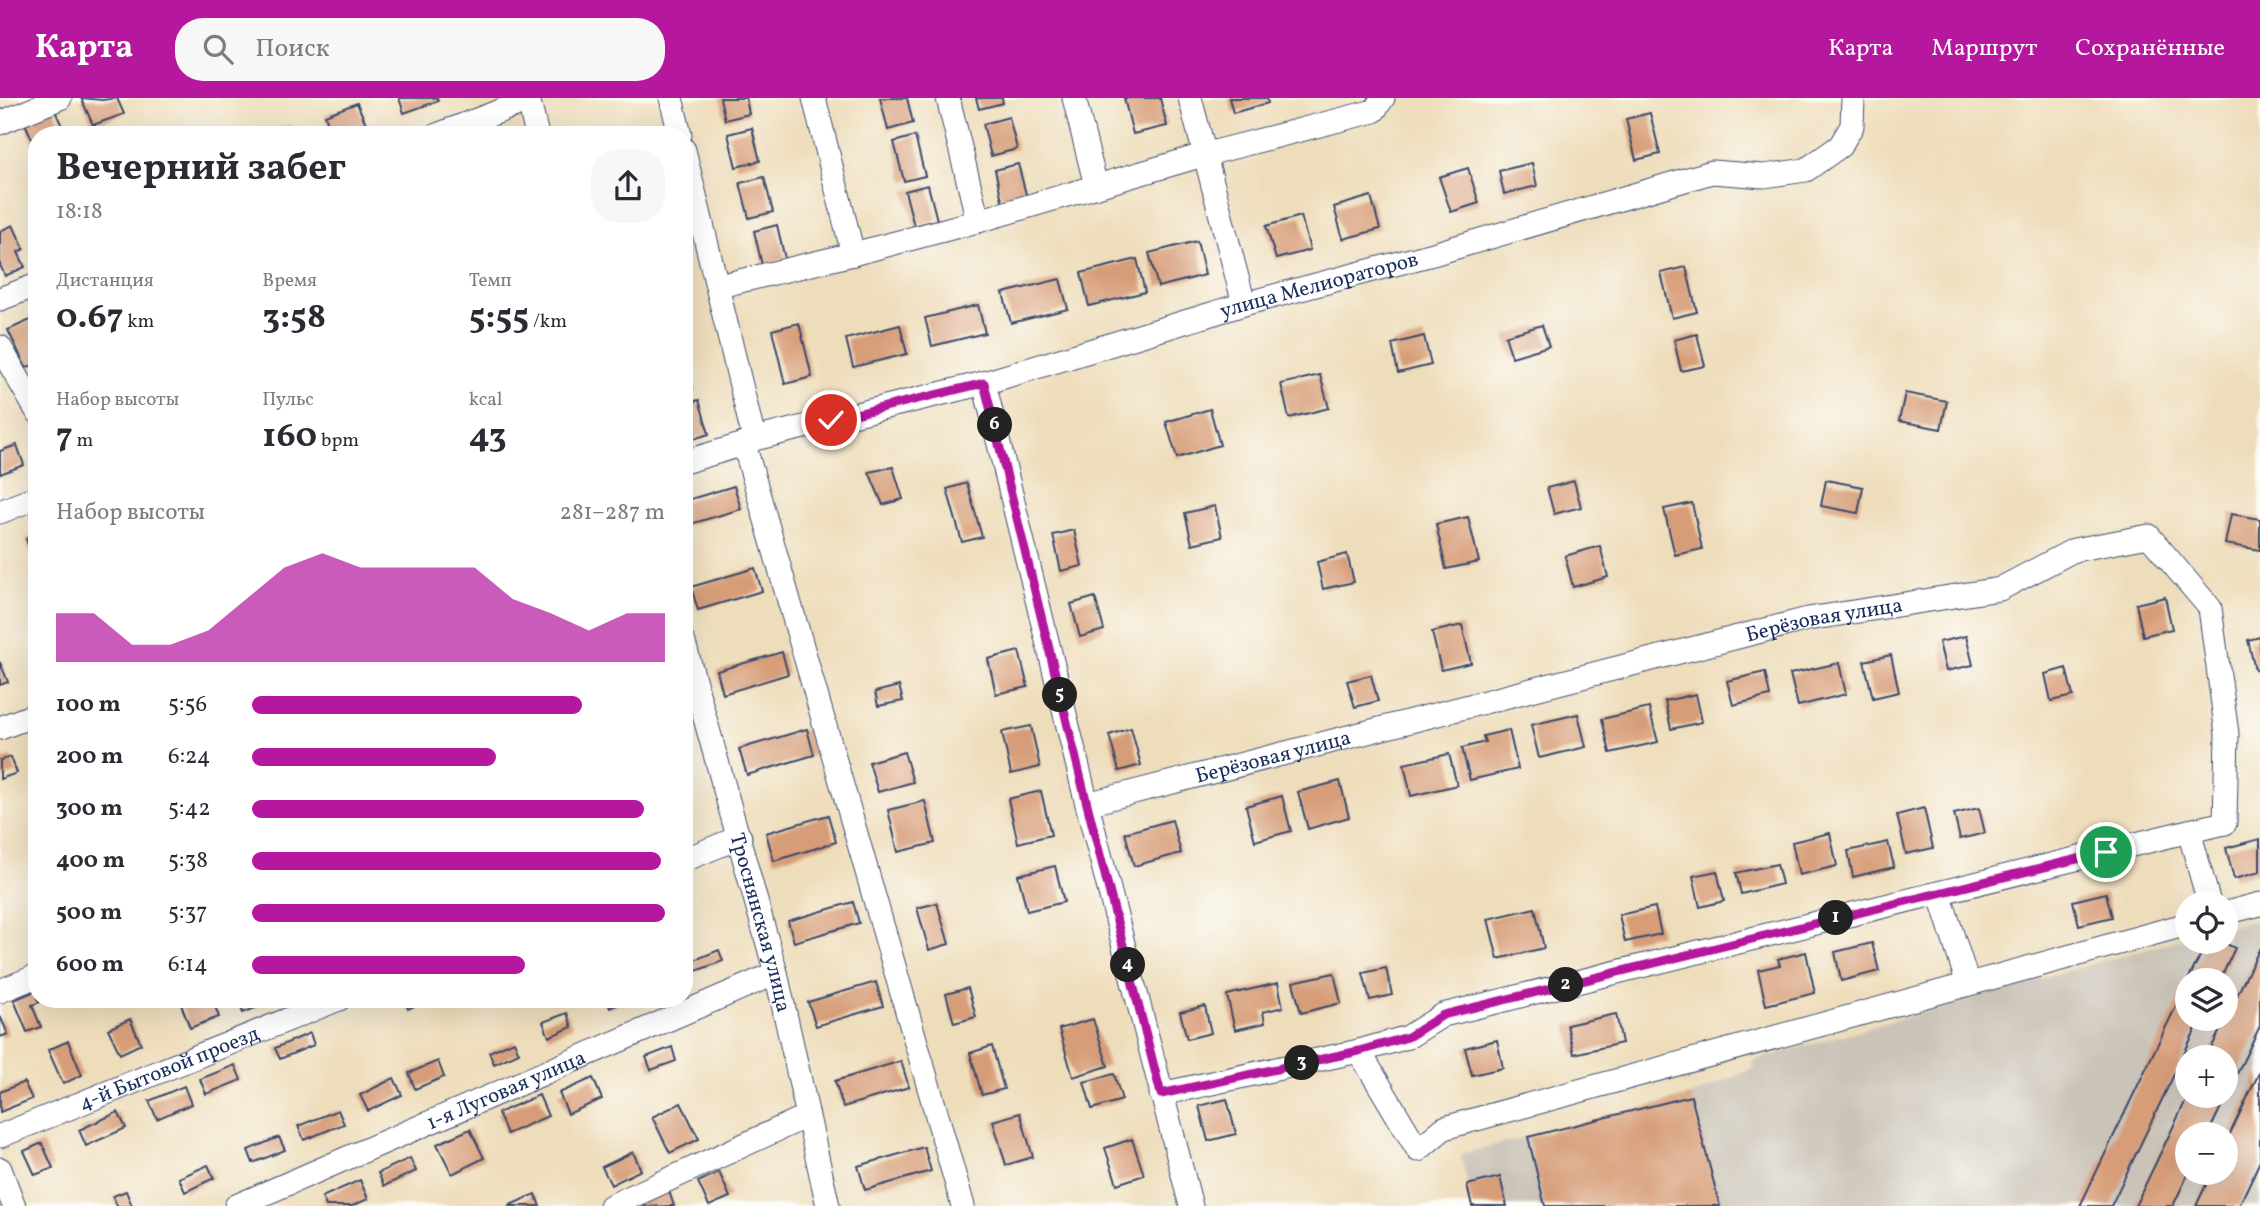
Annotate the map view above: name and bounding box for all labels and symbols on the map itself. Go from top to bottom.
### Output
street label: улица Мелиораторов [1216,246,1422,327]
pin [801,390,861,450]
pin: 6 [978,408,1012,442]
street label: Берёзовая улица [1743,591,1905,650]
pin: 5 [1042,678,1078,712]
street label: Берёзовая улица [1193,724,1354,792]
pin [2076,822,2136,882]
street label: Троснянская улица [722,830,797,1015]
pin: 1 [1818,900,1854,936]
pin: 4 [1110,948,1146,982]
pin: 2 [1548,968,1584,1002]
street label: 4-й Бытовой проезд [75,1020,264,1119]
street label: 1-я Луговая улица [422,1044,591,1138]
pin: 3 [1284,1046,1320,1080]

